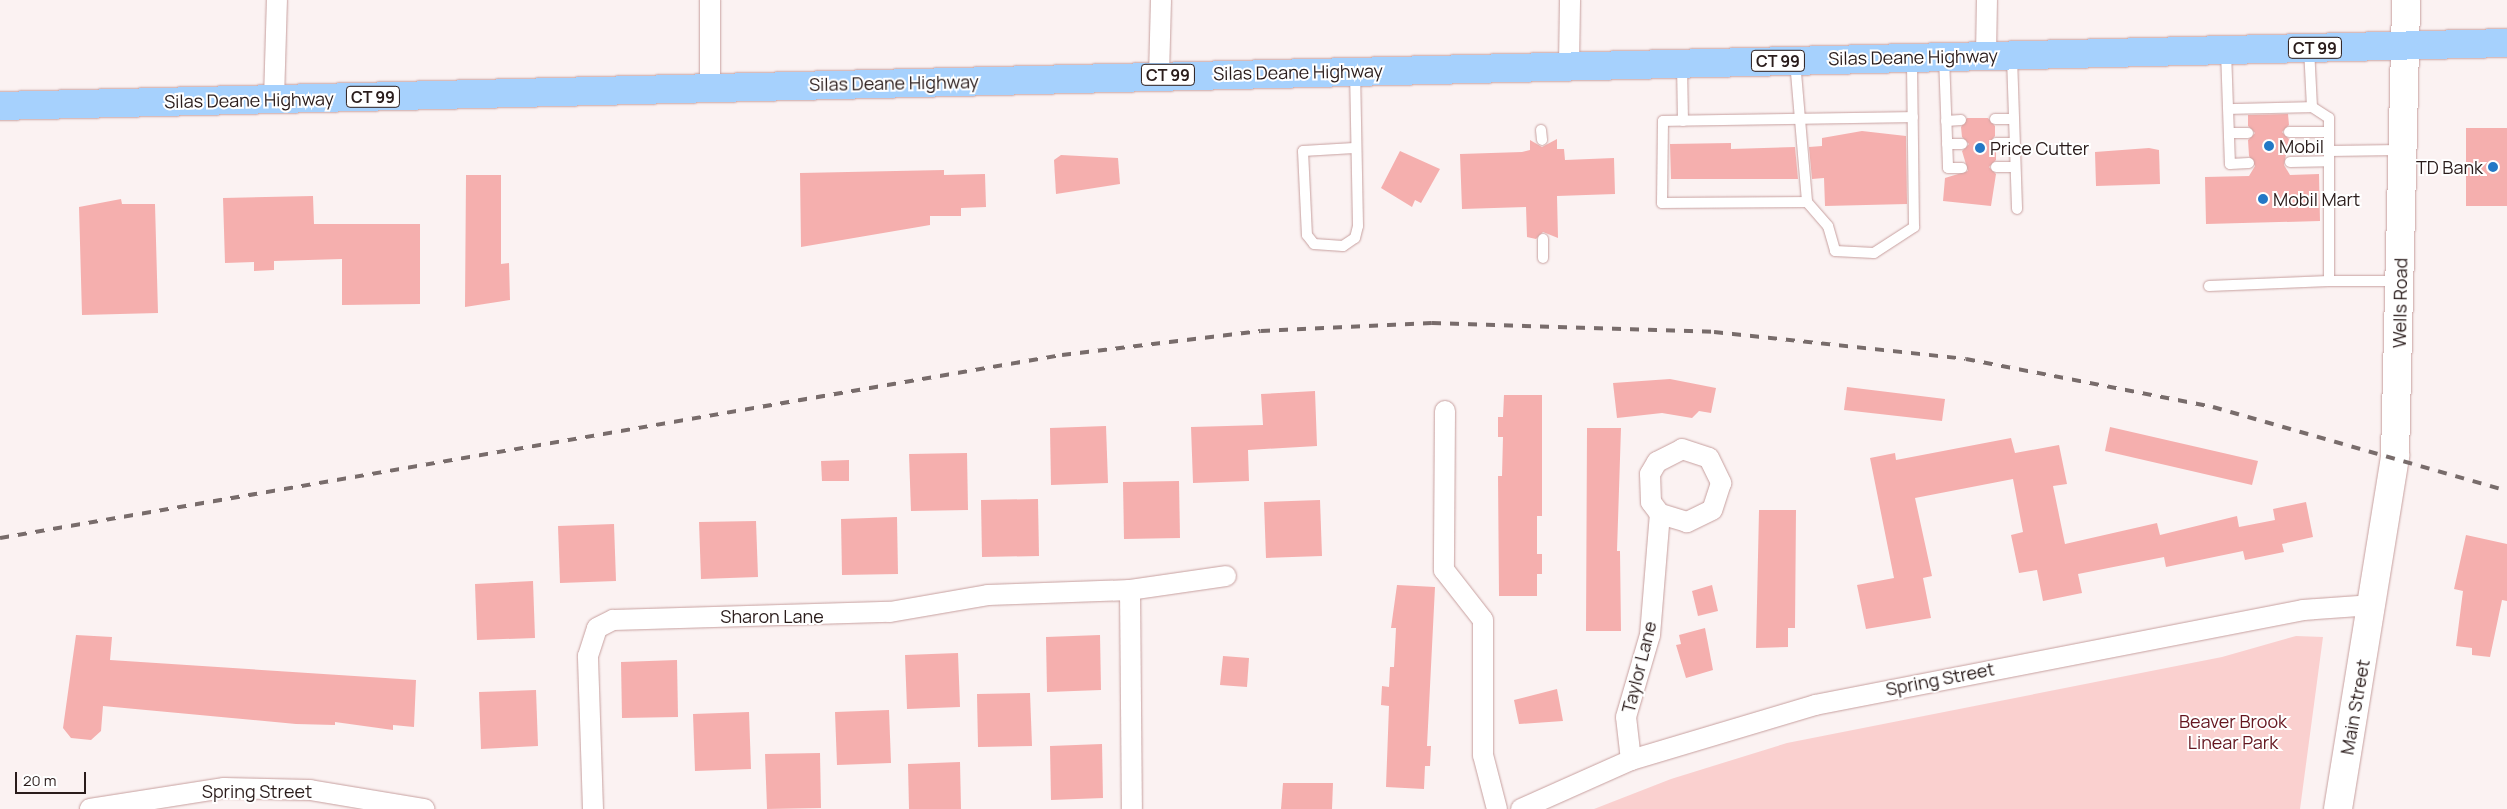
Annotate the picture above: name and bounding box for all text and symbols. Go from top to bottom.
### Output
road number: CT 99 [2288,34,2342,62]
street label: Silas Deane Highway [1828,45,1998,69]
road number: CT 99 [1750,48,1806,74]
street label: Silas Deane Highway [1213,60,1383,84]
road number: CT 99 [1140,62,1196,88]
street label: Silas Deane Highway [809,71,979,95]
road number: CT 99 [346,84,400,110]
street label: Silas Deane Highway [164,88,334,112]
place label: Mobil [2279,135,2324,157]
place label: Price Cutter [1990,137,2089,159]
marker: Mobil [2263,140,2275,152]
marker: Price Cutter [1974,142,1986,154]
place label: TD Bank [2416,156,2483,178]
marker: TD Bank [2487,161,2499,173]
place label: Mobil Mart [2273,188,2360,210]
marker: Mobil Mart [2257,193,2269,205]
street label: Wells Road [2388,258,2412,348]
street label: Sharon Lane [720,605,824,627]
street label: Taylor Lane [1617,619,1661,715]
street label: Spring Street [1884,658,1996,700]
street label: Main Street [2336,658,2374,756]
park label: Beaver Brook Linear Park [2179,711,2287,754]
scale bar [18,762,89,794]
text: 20 m [23,770,56,791]
street label: Spring Street [202,780,312,802]

